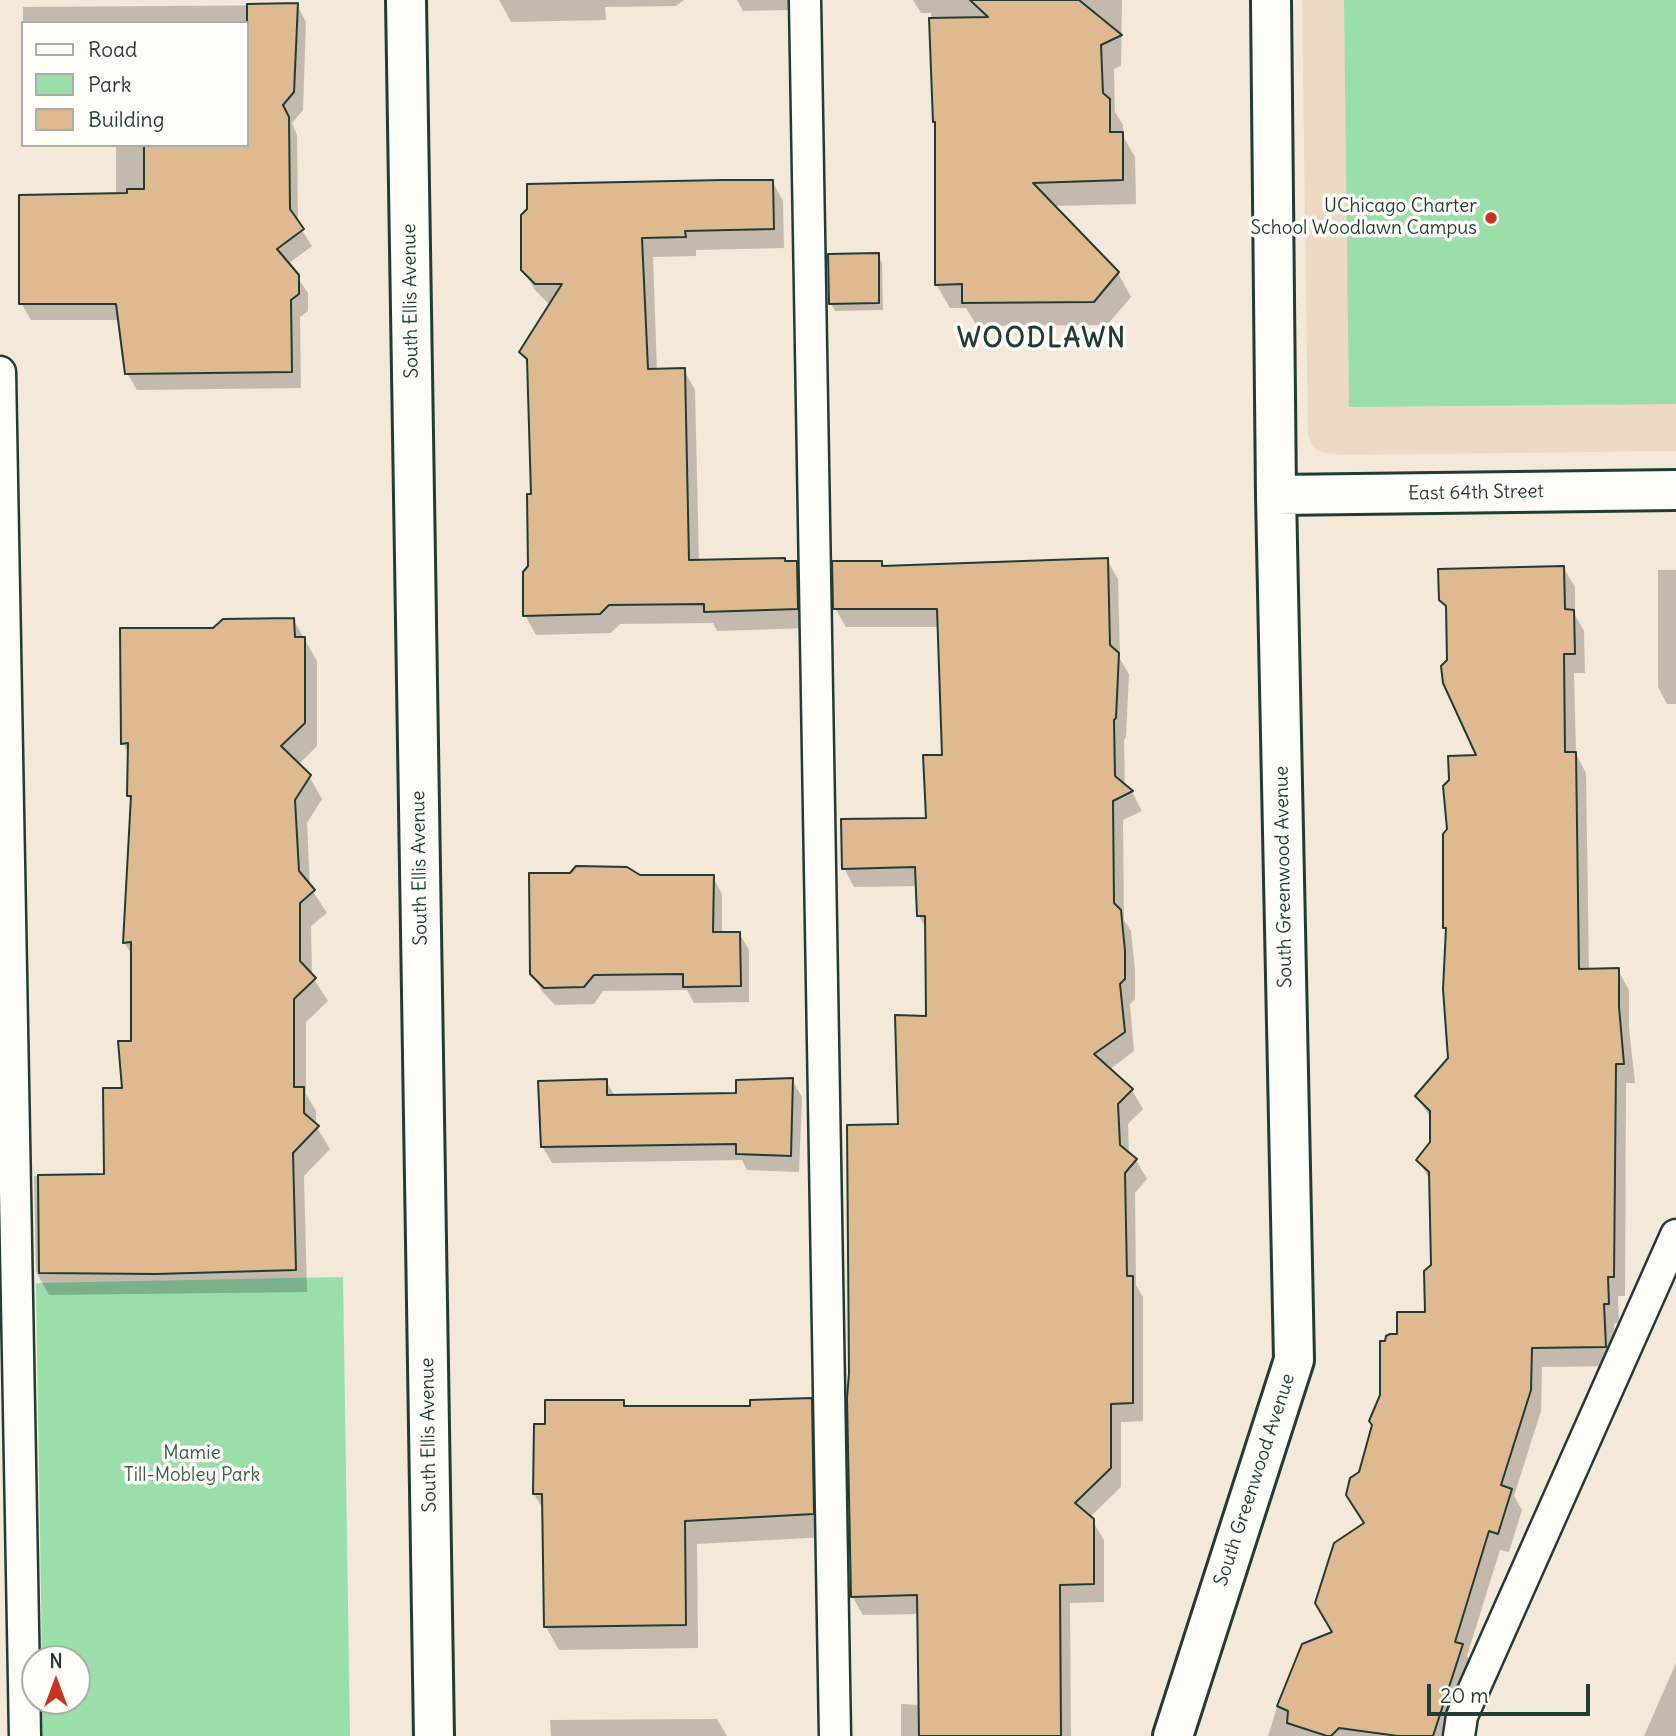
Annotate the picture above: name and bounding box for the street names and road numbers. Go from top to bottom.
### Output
street label: South Ellis Avenue [398,223,424,379]
street label: East 64th Street [1408,480,1544,506]
street label: South Greenwood Avenue [1271,766,1297,988]
street label: South Ellis Avenue [407,790,433,946]
street label: South Ellis Avenue [416,1357,442,1513]
street label: South Greenwood Avenue [1210,1371,1300,1589]

